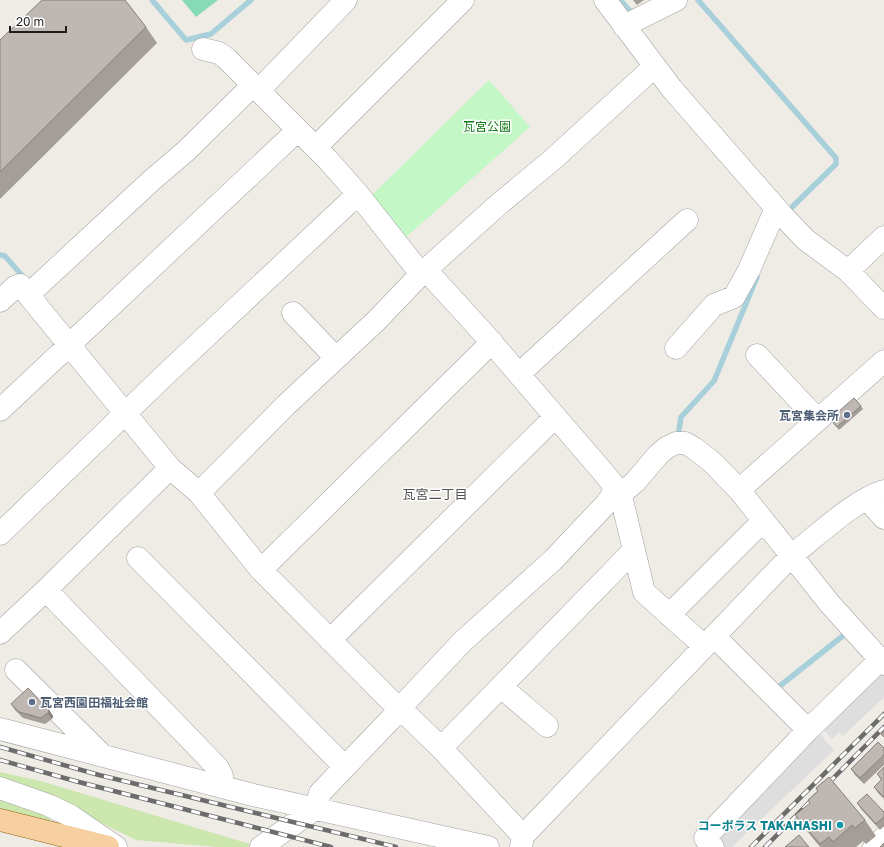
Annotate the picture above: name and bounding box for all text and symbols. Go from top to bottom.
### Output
scale bar [10,8,66,34]
text: 20 m [16,14,44,29]
park label: 瓦宮公園 [463,119,511,134]
place label: 瓦宮集会所 [779,408,839,423]
marker: 瓦宮集会所 [842,410,852,420]
district label: 瓦宮二丁目 [402,486,468,502]
place label: 瓦宮西園田福祉会館 [40,695,148,710]
marker: 瓦宮西園田福祉会館 [27,697,37,707]
place label: コーポラス TAKAHASHI [698,818,832,833]
marker: コーポラス TAKAHASHI [835,820,845,830]

